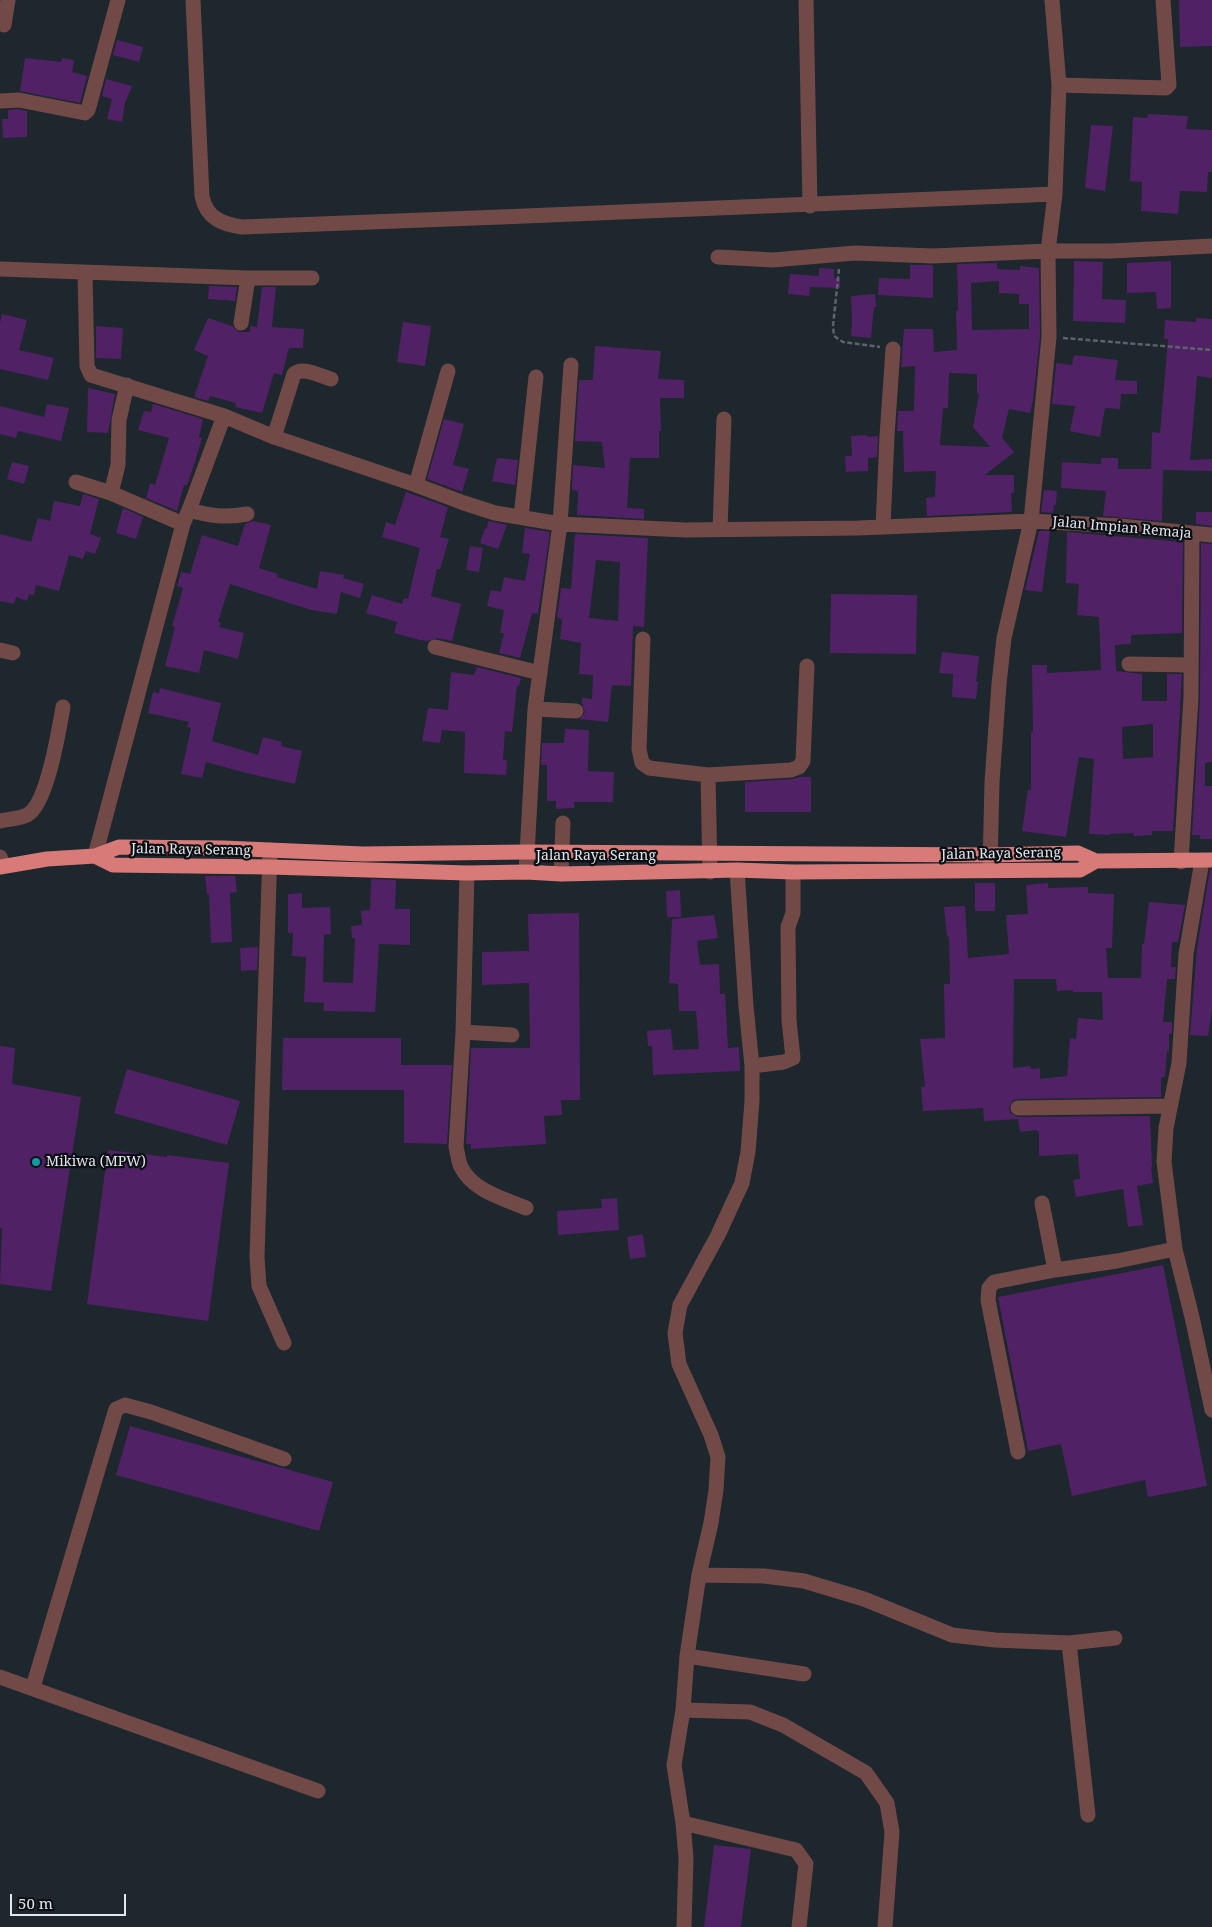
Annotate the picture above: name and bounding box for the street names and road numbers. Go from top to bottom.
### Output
street label: Jalan Impian Remaja [1052,514,1192,542]
street label: Jalan Raya Serang [131,841,251,859]
street label: Jalan Raya Serang [941,845,1061,863]
street label: Jalan Raya Serang [536,848,656,864]

